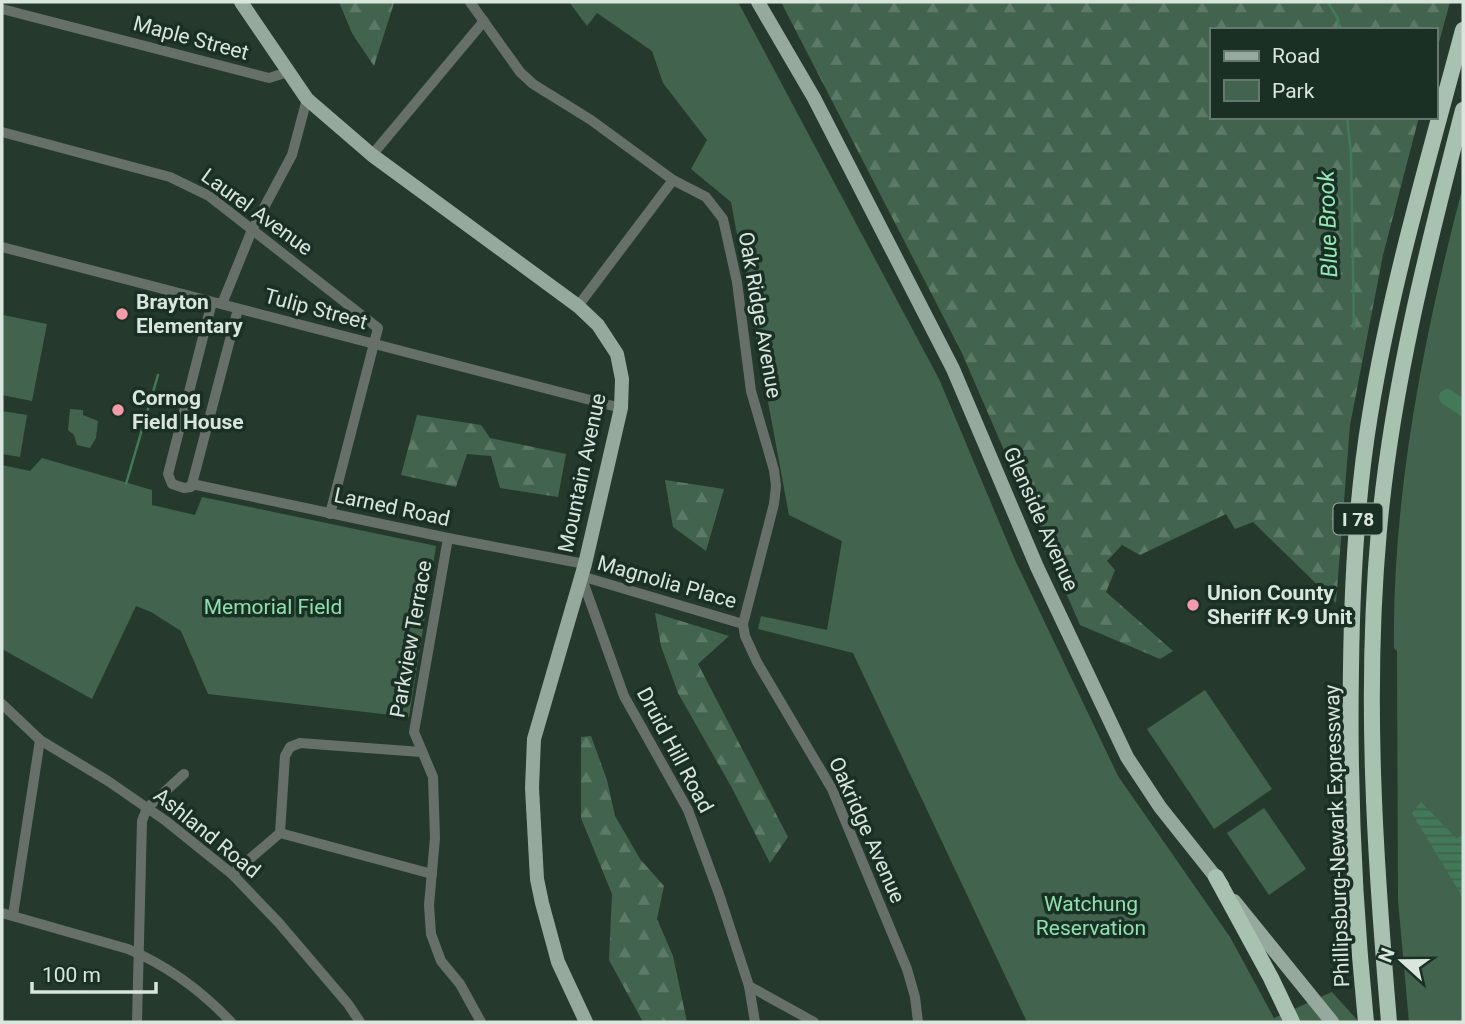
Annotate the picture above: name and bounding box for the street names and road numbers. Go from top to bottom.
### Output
street label: Maple Street [131,11,251,65]
street label: Laurel Avenue [197,164,317,260]
street label: Oak Ridge Avenue [734,230,786,400]
street label: Tulip Street [262,284,370,334]
street label: Mountain Avenue [553,391,611,555]
street label: Glenside Avenue [999,443,1083,595]
street label: Larned Road [332,483,452,531]
road number: I 78 [1334,504,1382,534]
street label: Magnolia Place [595,551,739,613]
street label: Parkview Terrace [385,558,437,720]
street label: Druid Hill Road [632,683,718,817]
street label: Phillipsburg-Newark Expressway [1320,684,1354,988]
street label: Oakridge Avenue [824,753,910,907]
street label: Ashland Road [149,783,265,883]

